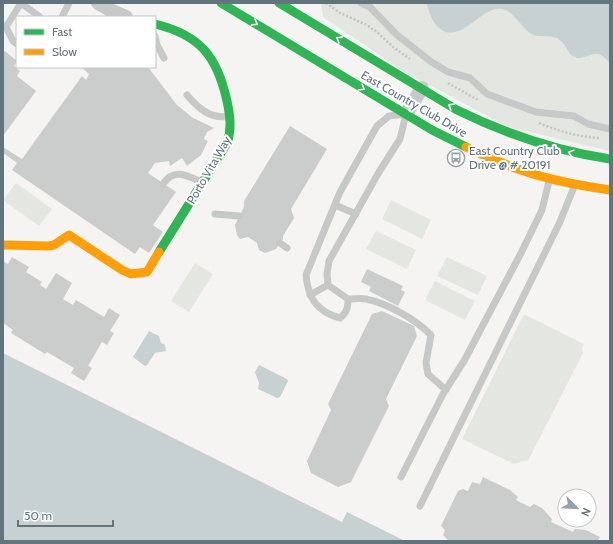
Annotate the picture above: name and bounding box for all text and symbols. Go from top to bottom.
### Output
legend [16,16,156,68]
one-way arrow [251,19,258,26]
text: Fast [52,24,72,39]
one-way arrow [336,37,343,44]
text: Slow [52,44,77,59]
street label: East Country Club Drive [358,67,470,140]
one-way arrow [358,83,365,90]
one-way arrow [448,103,455,111]
street label: Porto Vita Way [183,133,234,206]
place label: East Country Club Drive @ # 20191 [469,143,560,172]
bus stop icon: East Country Club Drive @ # 20191 [446,148,466,168]
one-way arrow [568,150,575,158]
north arrow [557,488,597,528]
scale bar [18,502,113,528]
text: N [578,506,594,518]
text: 50 m [24,508,52,523]

